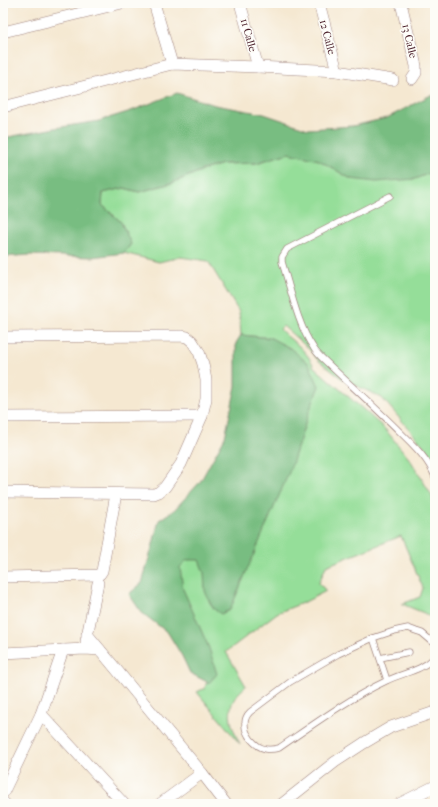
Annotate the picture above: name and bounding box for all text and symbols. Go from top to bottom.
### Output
street label: 11 Calle [238,17,260,54]
street label: 12 Calle [317,18,339,57]
street label: 13 Calle [399,23,420,60]

